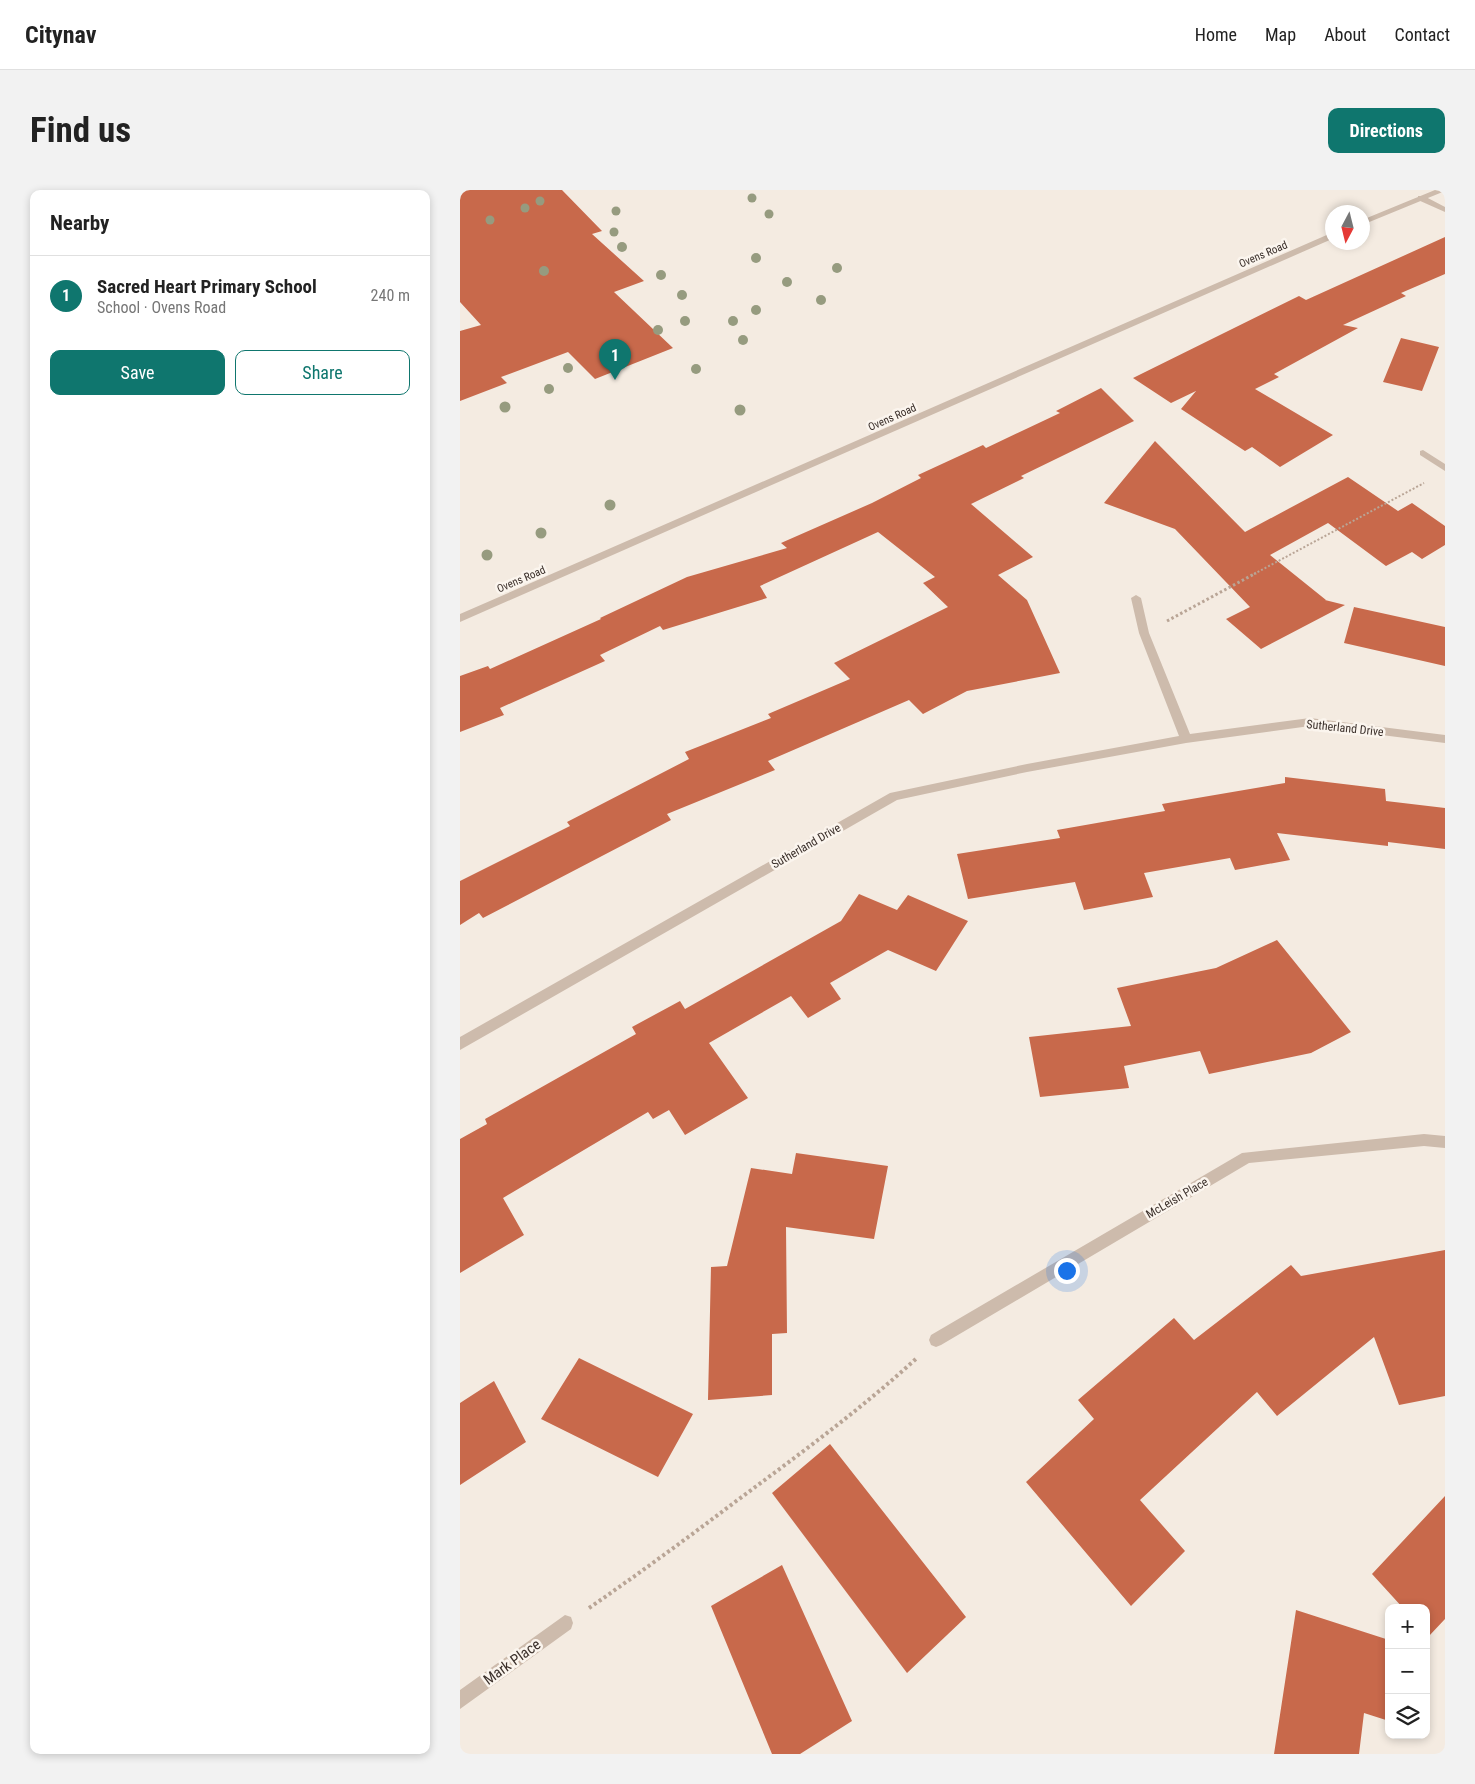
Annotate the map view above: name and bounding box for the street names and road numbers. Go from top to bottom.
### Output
street label: Ovens Road [1237,238,1289,270]
street label: Ovens Road [866,401,918,434]
street label: Ovens Road [495,563,547,595]
street label: Sutherland Drive [1306,717,1385,739]
street label: Sutherland Drive [769,820,843,871]
street label: McLeish Place [1144,1174,1211,1221]
street label: Mark Place [480,1635,544,1689]

